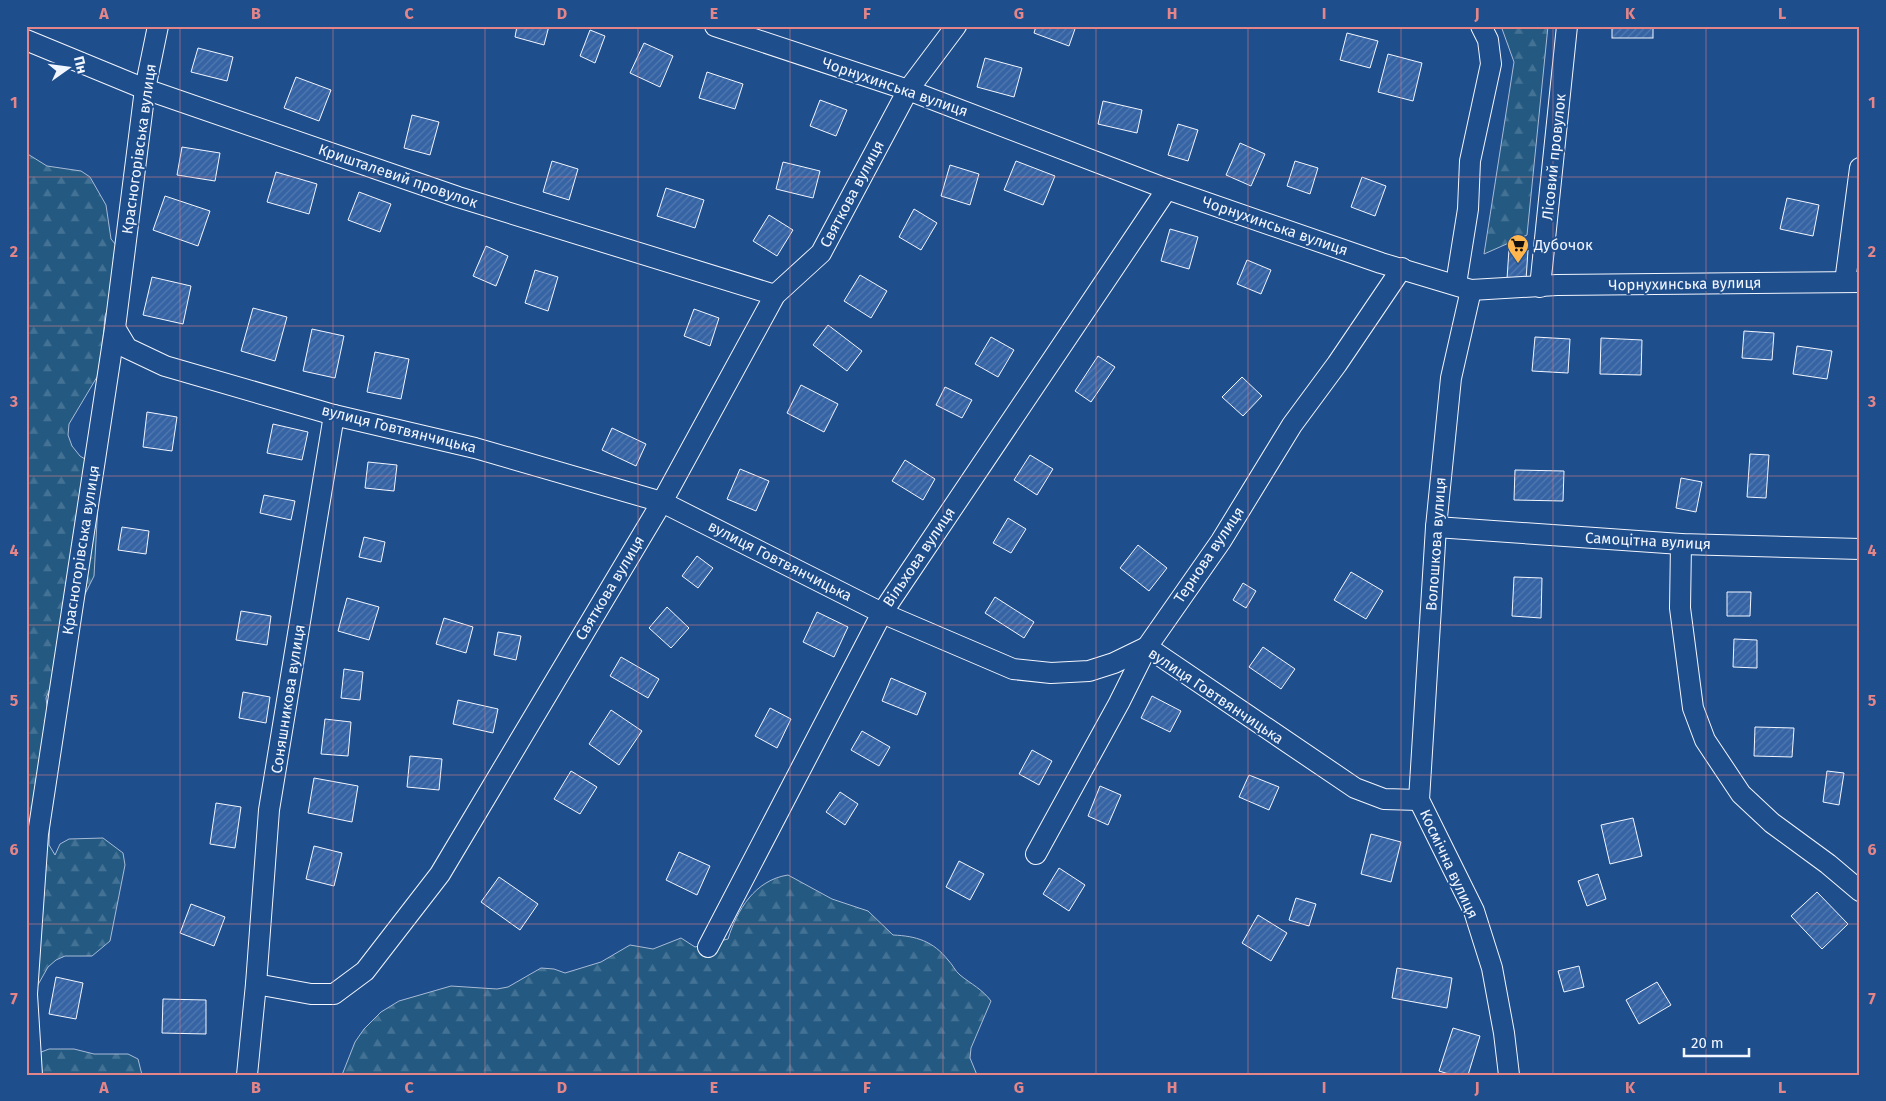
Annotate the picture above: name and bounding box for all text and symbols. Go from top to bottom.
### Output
text: A [98,4,109,23]
text: B [251,4,261,23]
text: C [404,4,414,23]
text: D [557,4,567,23]
text: E [710,4,718,23]
text: F [863,4,871,23]
text: G [1014,4,1024,23]
text: H [1167,4,1177,23]
text: I [1322,4,1326,23]
text: J [1473,4,1480,23]
text: K [1625,4,1636,23]
text: L [1778,4,1786,23]
north arrow [42,42,92,92]
text: Пн [70,54,90,76]
street label: Чорнухинська вулиця [820,54,970,120]
street label: Красногорівська вулиця [118,63,160,235]
text: 1 [10,93,18,112]
street label: Лісовий провулок [1538,93,1570,221]
text: 1 [1868,93,1876,112]
street label: Святкова вулиця [816,137,888,251]
street label: Кришталевий провулок [316,140,480,212]
street label: Чорнухинська вулиця [1200,193,1350,259]
supermarket icon: Дубочок [1506,233,1530,264]
place label: Дубочок [1533,236,1593,254]
text: 2 [10,242,18,261]
text: 2 [1868,242,1876,261]
street label: Чорнухинська вулиця [1608,274,1762,294]
text: 3 [9,392,18,411]
text: 3 [1867,392,1876,411]
street label: вулиця Говтвянчицька [320,401,478,457]
street label: Красногорівська вулиця [59,464,103,636]
street label: Волошкова вулиця [1422,476,1450,612]
street label: Тернова вулиця [1170,503,1248,607]
street label: Вільхова вулиця [879,504,959,610]
street label: вулиця Говтвянчицька [705,517,855,605]
street label: Самоцітна вулиця [1585,529,1711,553]
street label: Святкова вулиця [572,533,648,643]
text: 4 [9,541,19,560]
text: 4 [1867,541,1877,560]
street label: Соняшникова вулиця [267,623,309,775]
street label: вулиця Говтвянчицька [1145,644,1287,748]
text: 5 [10,691,19,710]
text: 5 [1868,691,1877,710]
street label: Космічна вулиця [1416,807,1482,921]
text: 6 [9,840,19,859]
text: 6 [1867,840,1877,859]
text: 7 [10,989,18,1008]
text: 7 [1868,989,1876,1008]
scale bar [1684,1026,1748,1058]
text: 20 m [1691,1034,1724,1052]
text: A [98,1078,109,1097]
text: B [251,1078,261,1097]
text: C [404,1078,414,1097]
text: D [557,1078,567,1097]
text: E [710,1078,718,1097]
text: F [863,1078,871,1097]
text: G [1014,1078,1024,1097]
text: H [1167,1078,1177,1097]
text: I [1322,1078,1326,1097]
text: J [1473,1078,1480,1097]
text: K [1625,1078,1636,1097]
text: L [1778,1078,1786,1097]

